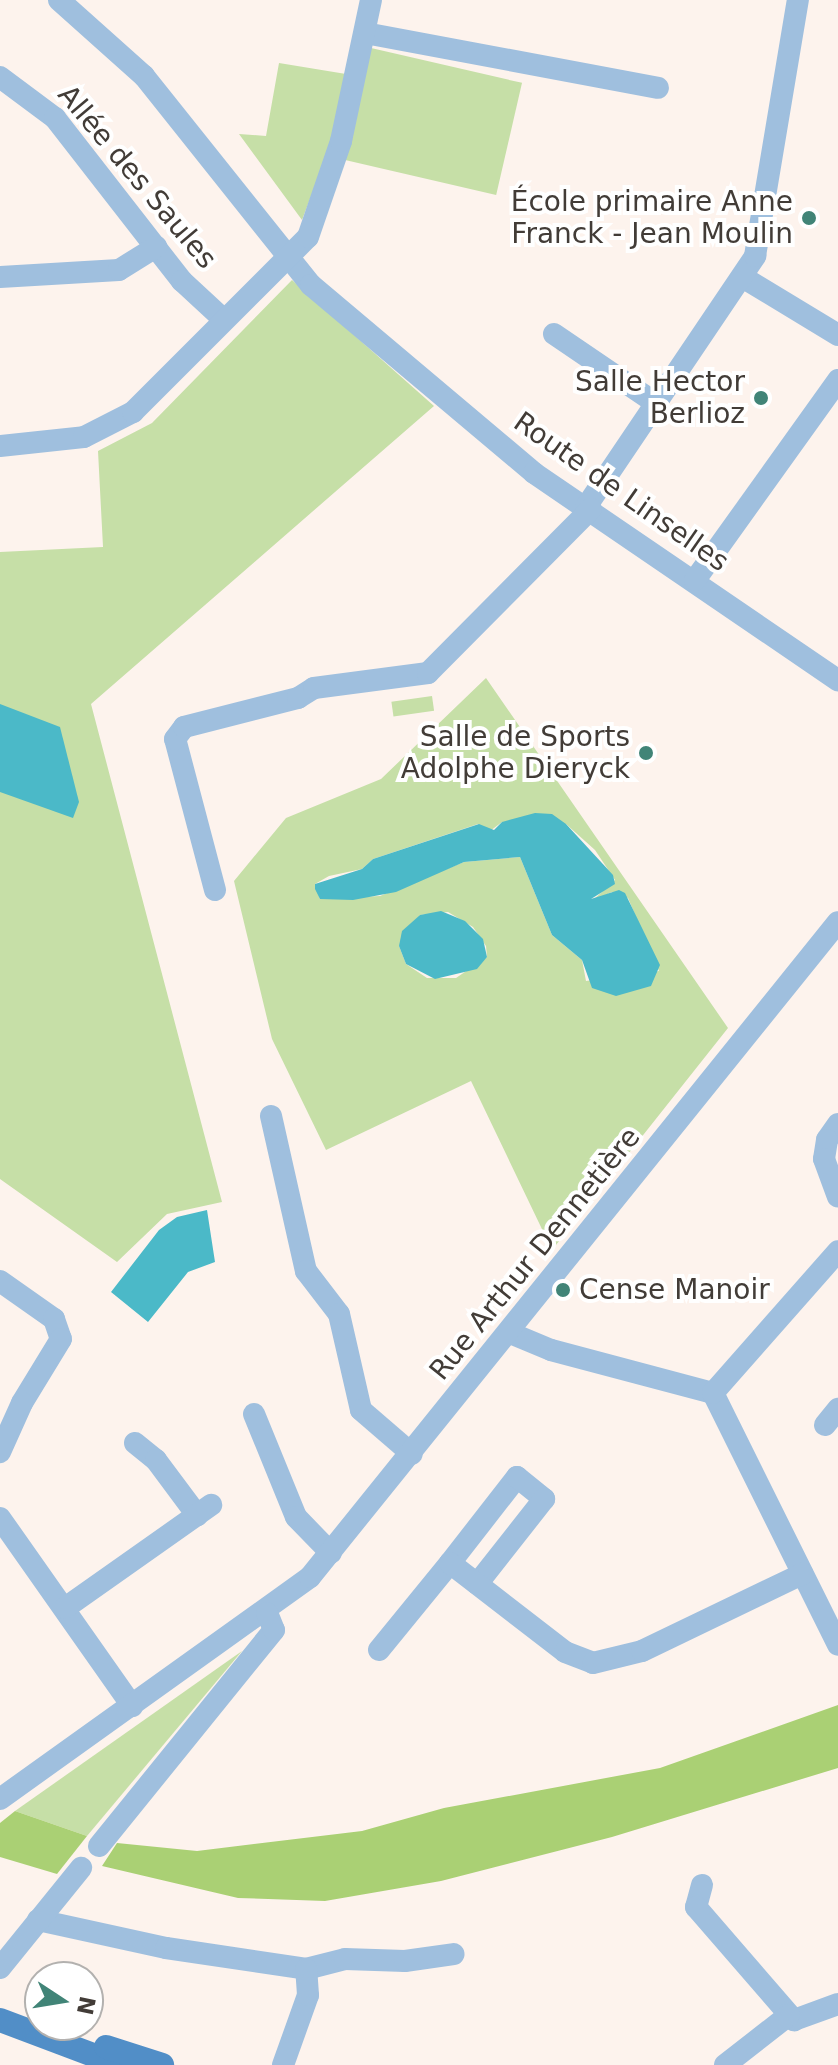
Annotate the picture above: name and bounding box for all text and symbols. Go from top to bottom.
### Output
street label: Allée des Saules [51,79,223,275]
place label: École primaire Anne Franck - Jean Moulin [511,185,793,251]
marker: École primaire Anne Franck - Jean Moulin [800,209,818,227]
place label: Salle Hector Berlioz [575,365,745,431]
marker: Salle Hector Berlioz [752,389,770,407]
street label: Route de Linselles [507,405,735,579]
place label: Salle de Sports Adolphe Dieryck [401,720,630,786]
marker: Salle de Sports Adolphe Dieryck [637,744,655,762]
street label: Rue Arthur Dennetière [423,1121,647,1387]
place label: Cense Manoir [579,1273,770,1307]
marker: Cense Manoir [554,1281,572,1299]
north arrow [24,1961,104,2041]
text: N [72,1994,100,2017]

